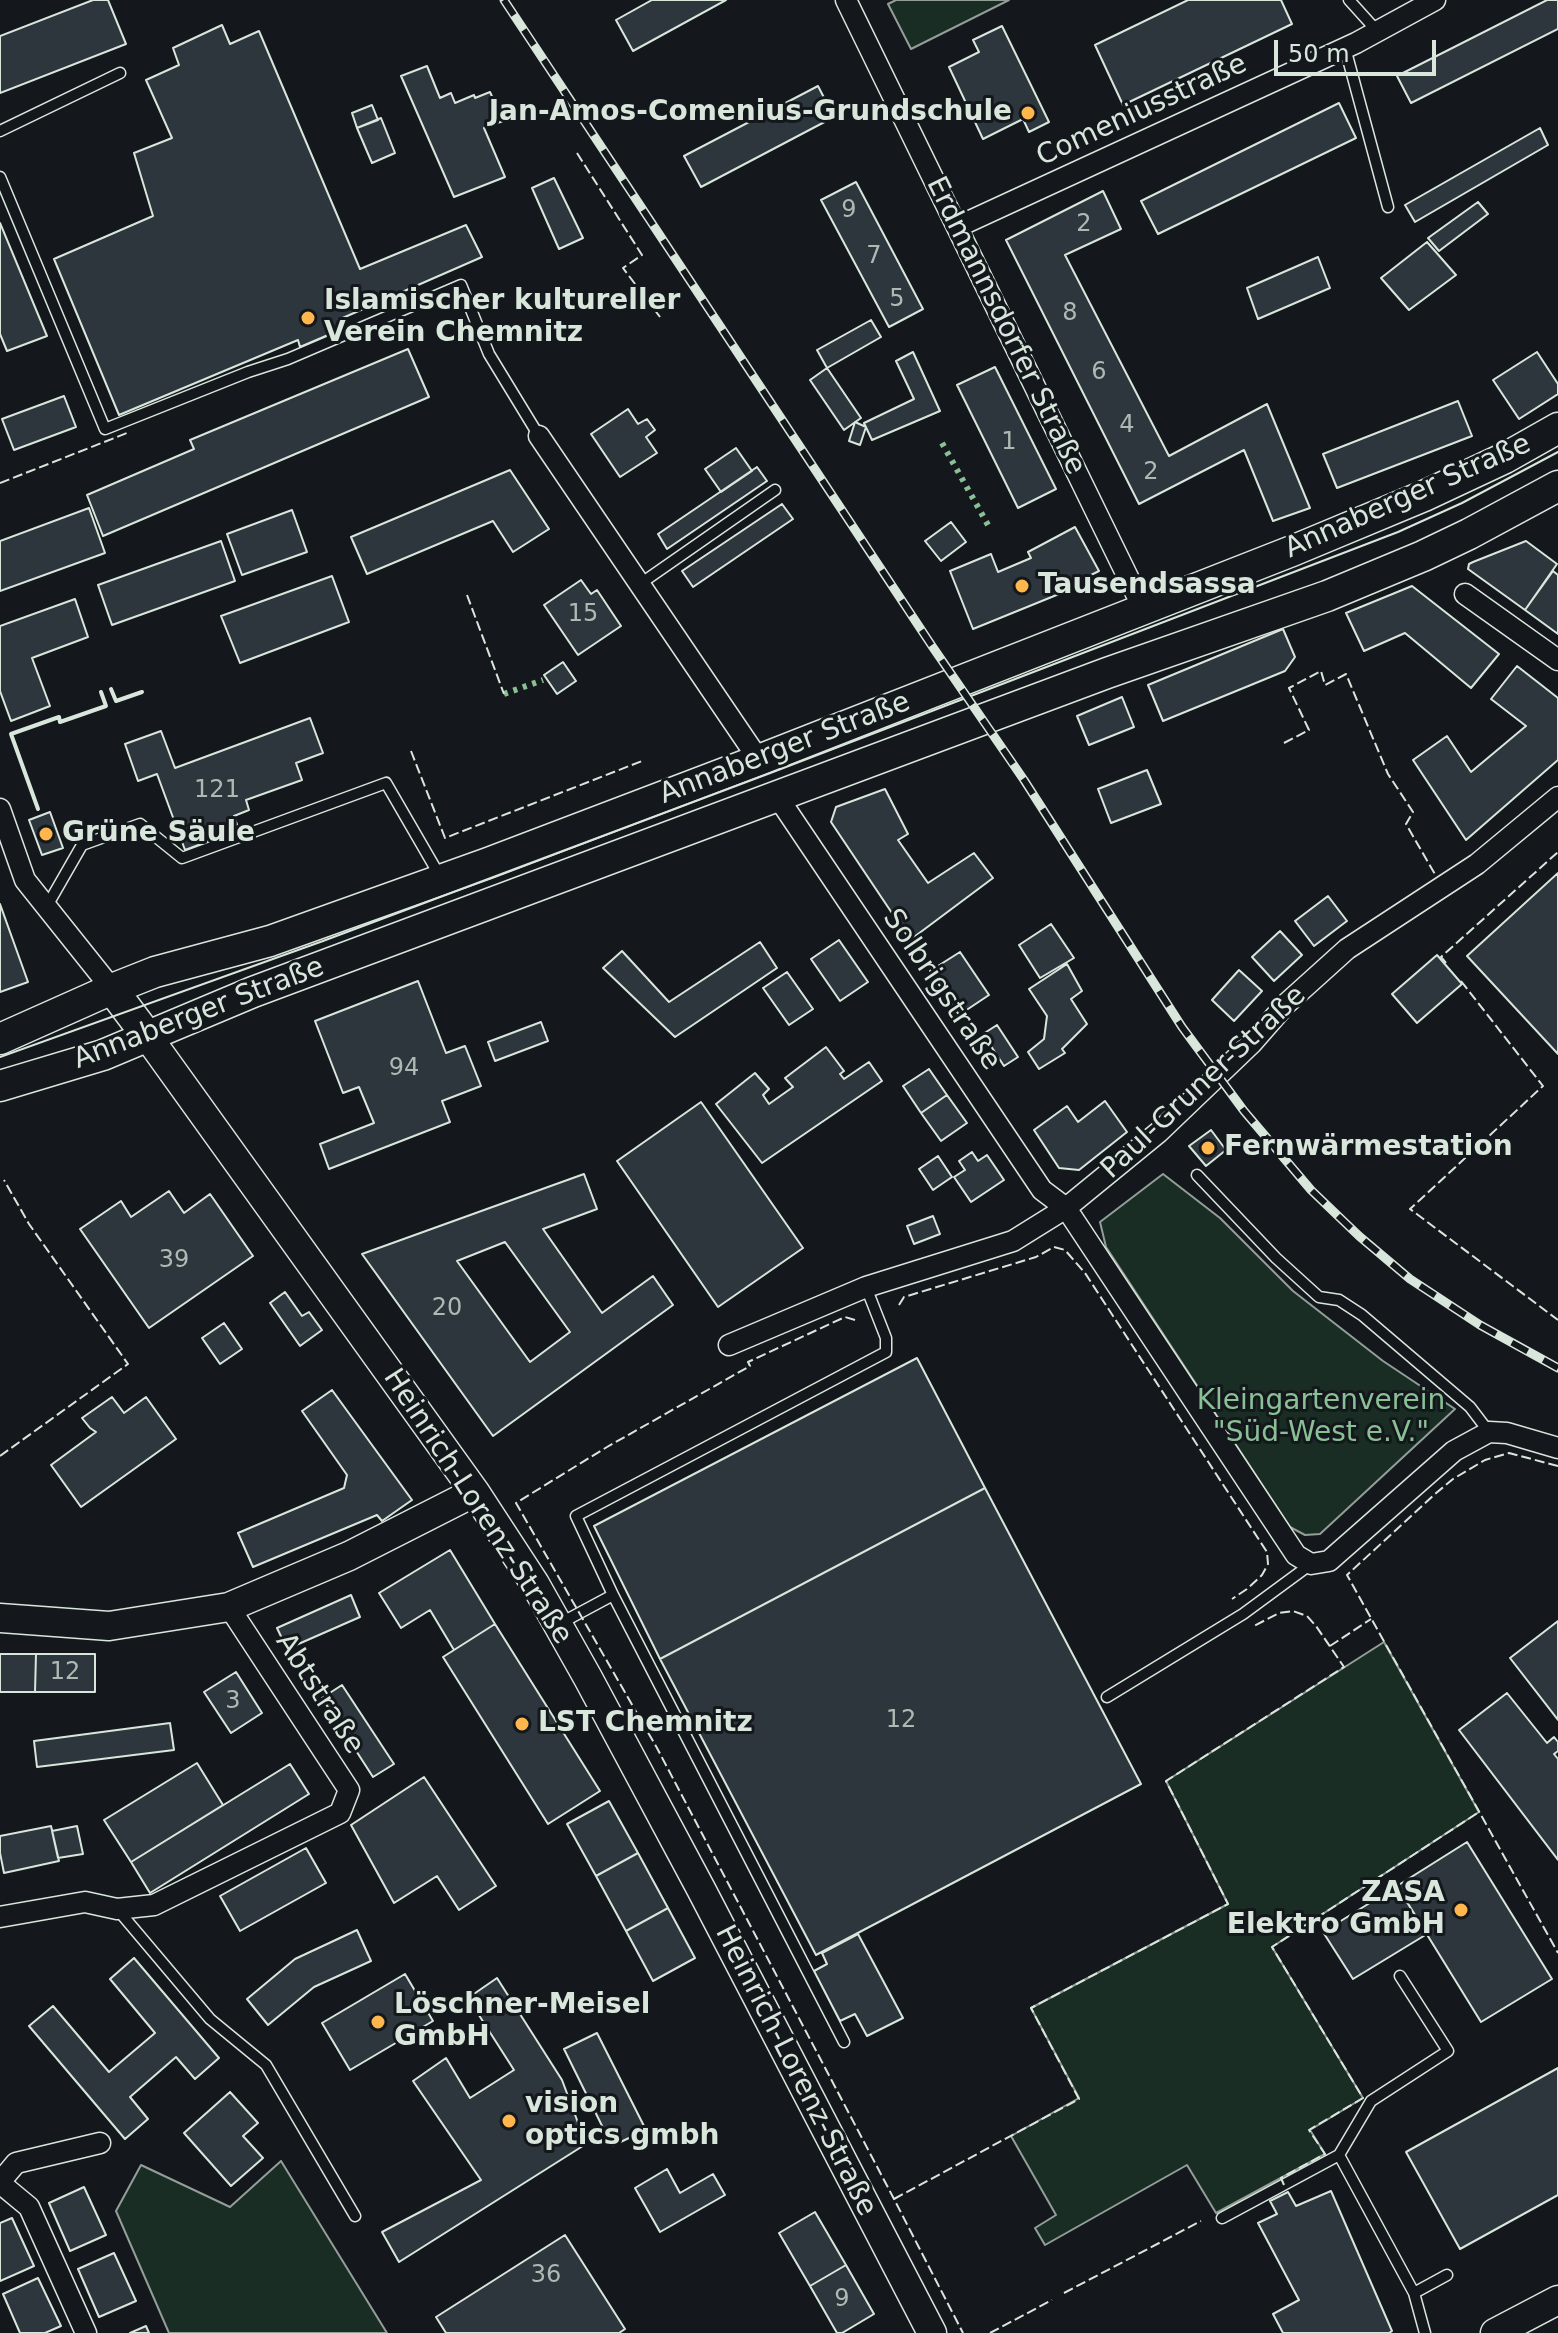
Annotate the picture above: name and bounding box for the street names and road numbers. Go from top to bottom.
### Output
street label: Comeniusstraße [1032,48,1252,174]
street label: Erdmannsdorfer Straße [918,172,1092,480]
street label: Annaberger Straße [1280,428,1536,566]
street label: Annaberger Straße [655,686,915,812]
street label: Solbrigstraße [875,903,1007,1077]
street label: Annaberger Straße [69,951,329,1077]
street label: Paul-Gruner-Straße [1095,980,1313,1186]
street label: Heinrich-Lorenz-Straße [375,1363,579,1651]
street label: Abtstraße [268,1627,370,1761]
street label: Heinrich-Lorenz-Straße [707,1920,883,2222]

